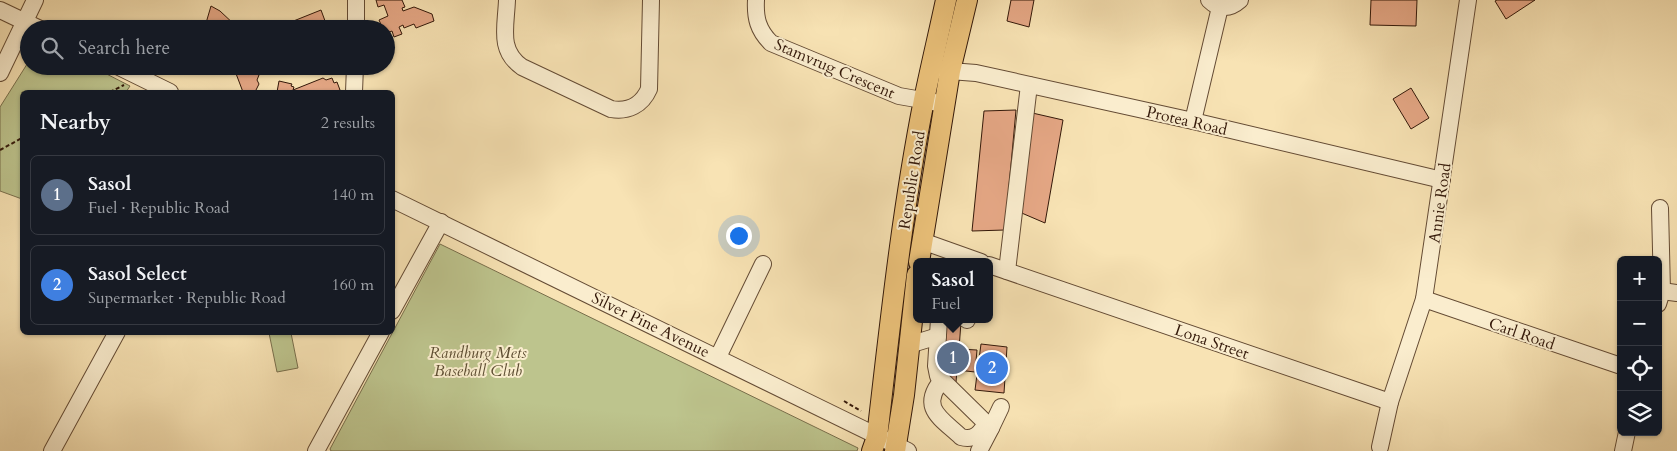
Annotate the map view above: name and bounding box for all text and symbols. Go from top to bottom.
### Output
search box [20,20,395,75]
icon: search [38,34,66,62]
street label: Stamvrug Crescent [771,34,898,104]
text: Search here [78,35,170,61]
street label: Protea Road [1144,101,1230,141]
text: Nearby [40,108,111,137]
text: 2 results [321,112,375,134]
street label: Republic Road [893,129,931,231]
street label: Annie Road [1423,161,1457,245]
text: Sasol [88,171,131,197]
text: 1 [53,184,61,206]
text: 140 m [332,184,374,206]
text: Fuel · Republic Road [88,197,229,219]
your location [726,223,752,249]
map controls [1617,256,1662,436]
button: + [1617,256,1662,301]
popup [913,258,993,323]
text: Sasol Select [88,261,187,287]
text: Sasol [931,267,975,293]
text: 2 [53,274,61,296]
text: 160 m [332,274,374,296]
text: Supermarket · Republic Road [88,287,286,309]
street label: Silver Pine Avenue [588,287,713,363]
text: Fuel [931,293,961,315]
button: − [1617,301,1662,346]
street label: Carl Road [1486,312,1558,356]
street label: Lona Street [1172,319,1252,365]
pin: 1 [937,339,969,377]
park label: Randburg Mets Baseball Club [429,342,527,382]
button: locate [1617,346,1662,391]
pin: 2 [976,349,1008,387]
button: layers [1617,391,1662,436]

